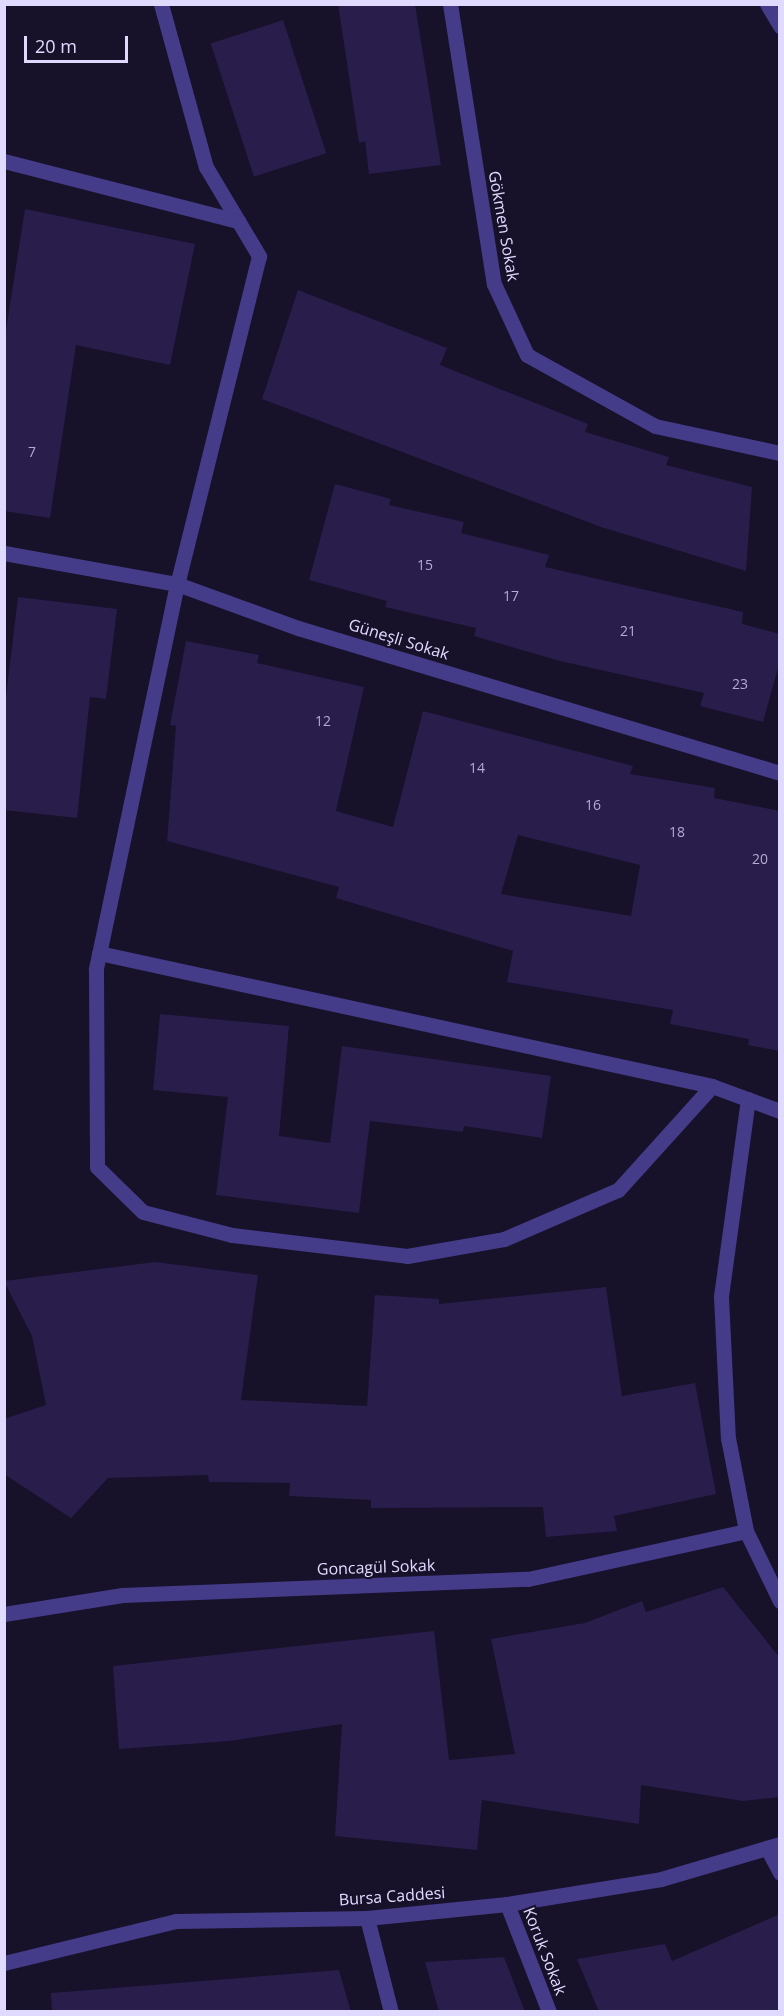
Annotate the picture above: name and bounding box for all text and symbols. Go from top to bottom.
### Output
scale bar [27,24,130,62]
text: 20 m [35,34,77,58]
street label: Gökmen Sokak [485,169,523,283]
house number: 7 [28,444,36,460]
house number: 15 [417,557,433,573]
house number: 17 [503,588,519,604]
street label: Güneşli Sokak [346,615,452,663]
house number: 21 [620,623,636,639]
house number: 23 [732,676,748,692]
house number: 12 [315,713,331,729]
house number: 14 [469,760,485,776]
house number: 16 [585,797,601,813]
house number: 18 [669,824,685,840]
house number: 20 [752,851,768,867]
street label: Goncagül Sokak [316,1555,436,1579]
street label: Bursa Caddesi [338,1883,446,1909]
street label: Koruk Sokak [519,1904,571,1998]

